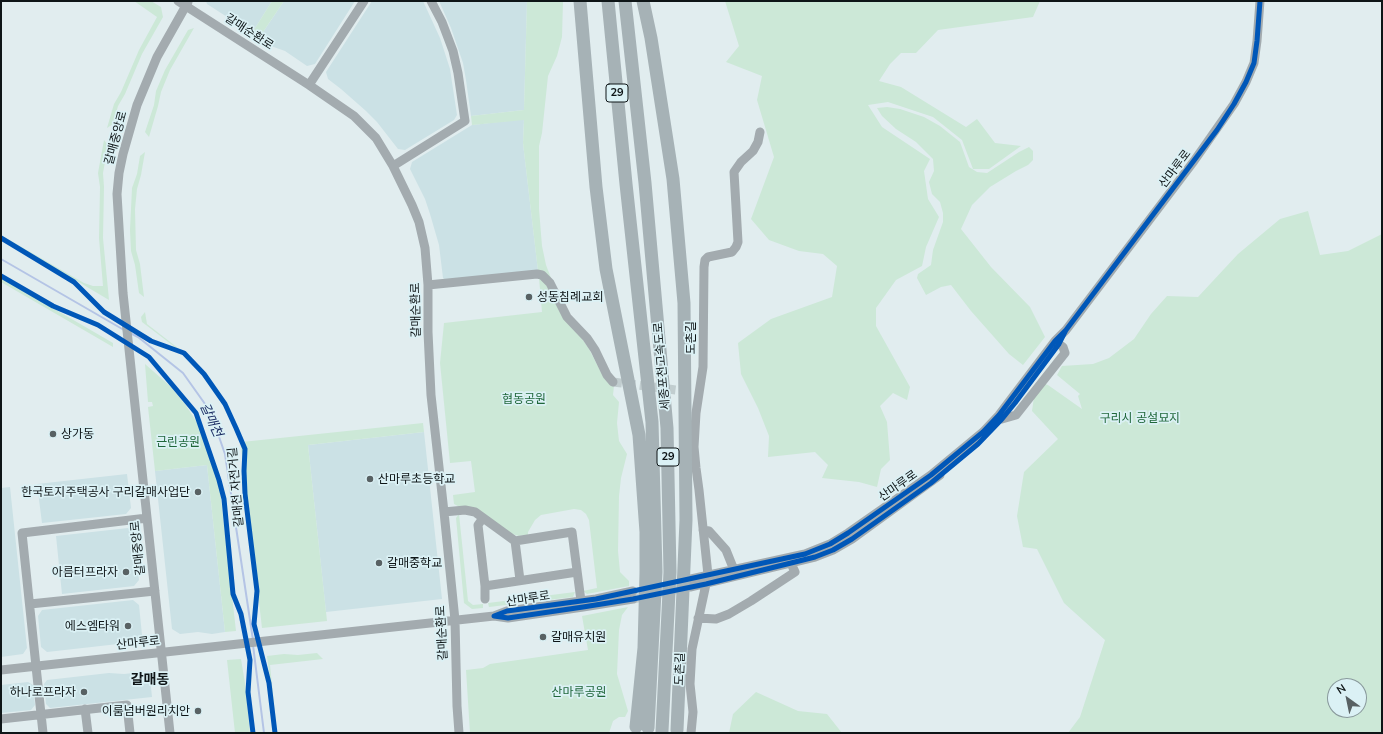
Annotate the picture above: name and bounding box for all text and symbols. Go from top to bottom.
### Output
street label: 갈매순환로 [222,11,276,53]
road number: 29 [606,84,628,102]
street label: 갈매중앙로 [102,109,130,167]
street label: 산마루로 [1156,147,1194,191]
street label: 갈매순환로 [408,282,424,338]
place label: 성동침례교회 [537,290,603,304]
marker: 성동침례교회 [524,292,534,302]
street label: 세종포천고속도로 [651,321,673,411]
street label: 도촌길 [684,321,698,355]
park label: 협동공원 [502,392,546,406]
water label: 갈매천 [196,400,226,440]
park label: 구리시 공설묘지 [1100,411,1180,425]
place label: 상가동 [61,427,94,441]
marker: 상가동 [48,429,58,439]
park label: 근린공원 [156,435,200,449]
street label: 갈매천 자전거길 [225,446,247,528]
road number: 29 [657,448,679,466]
street label: 산마루로 [876,467,920,505]
place label: 산마루초등학교 [378,472,455,486]
marker: 산마루초등학교 [365,474,375,484]
place label: 한국토지주택공사 구리갈매사업단 [21,485,190,499]
marker: 한국토지주택공사 구리갈매사업단 [193,487,203,497]
street label: 갈매중앙로 [128,520,148,576]
place label: 갈매중학교 [387,556,442,570]
marker: 갈매중학교 [374,558,384,568]
place label: 아름터프라자 [52,565,118,579]
marker: 아름터프라자 [121,567,131,577]
street label: 산마루로 [505,588,551,610]
street label: 갈매순환로 [433,605,451,661]
place label: 에스엠타워 [65,619,120,633]
marker: 에스엠타워 [123,621,133,631]
place label: 갈매유치원 [551,630,606,644]
marker: 갈매유치원 [538,632,548,642]
street label: 산마루로 [115,634,161,652]
street label: 도촌길 [672,652,688,686]
district label: 갈매동 [131,672,169,688]
north arrow [1327,678,1367,718]
text: N [1334,681,1348,697]
place label: 하나로프라자 [10,685,76,699]
park label: 산마루공원 [551,685,607,699]
marker: 하나로프라자 [79,687,89,697]
place label: 이룸넘버원리치안 [102,704,190,718]
marker: 이룸넘버원리치안 [193,706,203,716]

